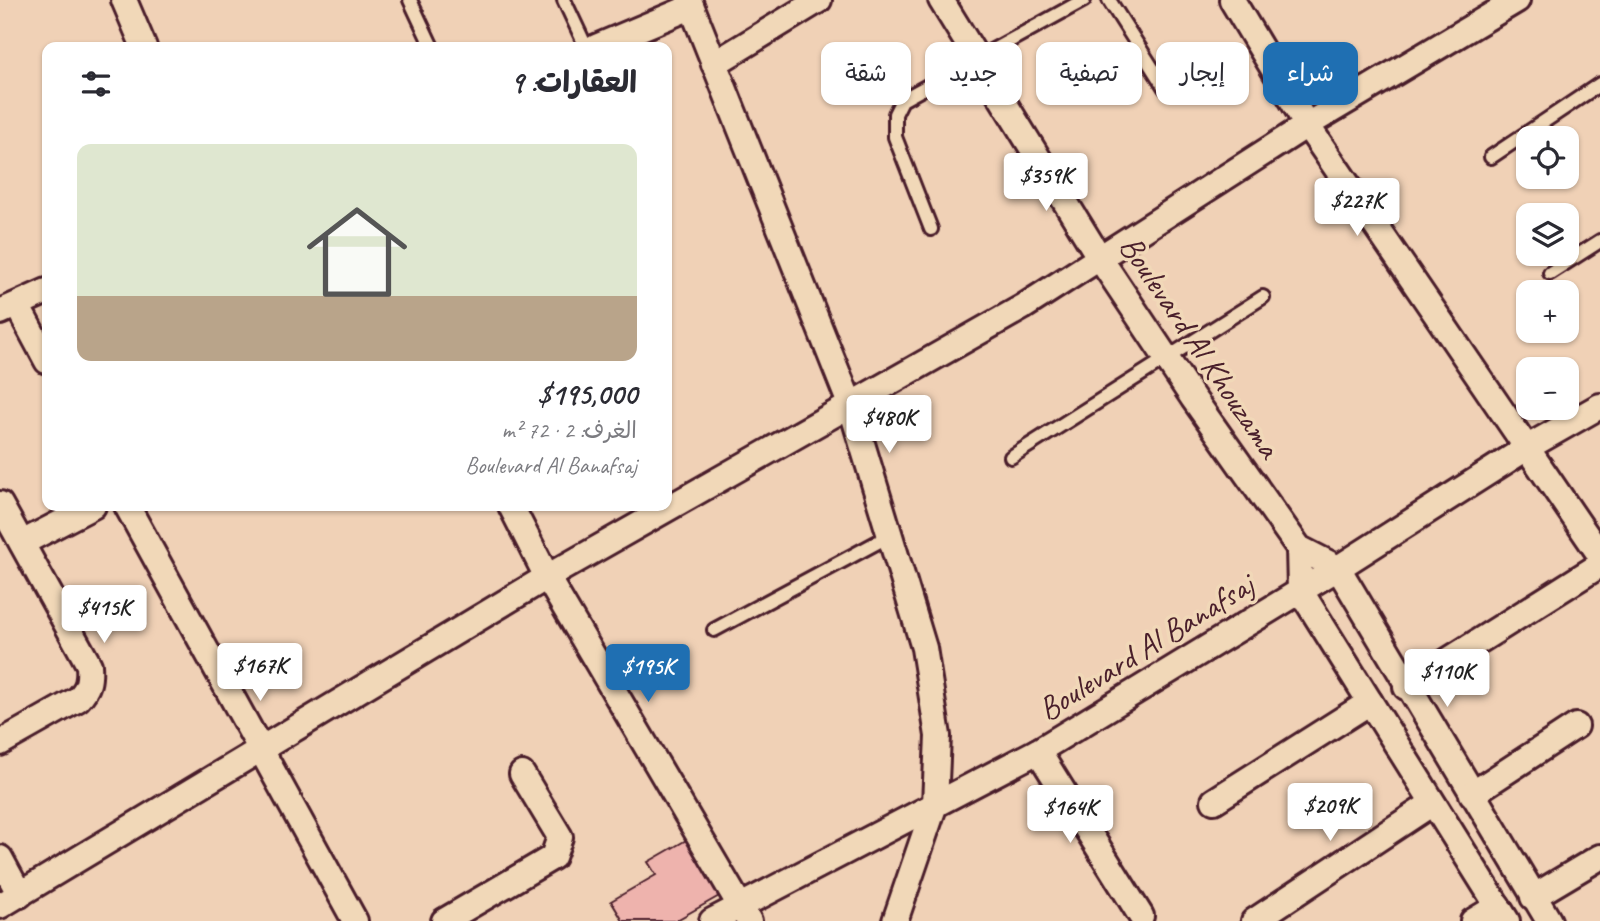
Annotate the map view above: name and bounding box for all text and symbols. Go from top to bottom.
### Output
chip: شقة [821,42,911,105]
chip: جديد [925,42,1022,105]
chip: تصفية [1036,42,1142,105]
chip: إيجار [1156,42,1249,105]
chip: شراء [1263,42,1358,105]
text: العقارات: 9 [510,63,637,101]
icon: filters [77,65,115,103]
map controls [1516,126,1579,420]
button: locate [1516,126,1579,189]
pin: $359K [997,154,1095,213]
text: $359K [1020,161,1072,190]
pin: $227K [1308,178,1406,238]
text: $227K [1331,186,1384,215]
icon: home [294,189,420,315]
button: layers [1516,203,1579,266]
street label: Boulevard Al Khouzama [1110,227,1292,468]
button: + [1516,280,1579,343]
button: − [1516,357,1579,420]
text: $195,000 [537,375,637,413]
pin: $480K [840,396,938,455]
text: $480K [862,403,916,432]
text: الغرف: 2 · 72 m² [502,416,637,445]
text: Boulevard Al Banafsaj [465,451,637,480]
street label: Boulevard Al Banafsaj [1030,562,1264,730]
pin: $415K [55,586,153,645]
text: $415K [78,593,130,622]
pin: $167K [211,644,309,703]
pin: $195K [599,644,697,704]
pin: $110K [1398,650,1496,709]
text: $167K [233,651,287,680]
text: $195K [622,652,674,681]
text: $110K [1420,657,1474,686]
pin: $209K [1281,784,1379,843]
pin: $164K [1021,786,1119,845]
text: $209K [1304,791,1356,820]
text: $164K [1043,793,1097,822]

